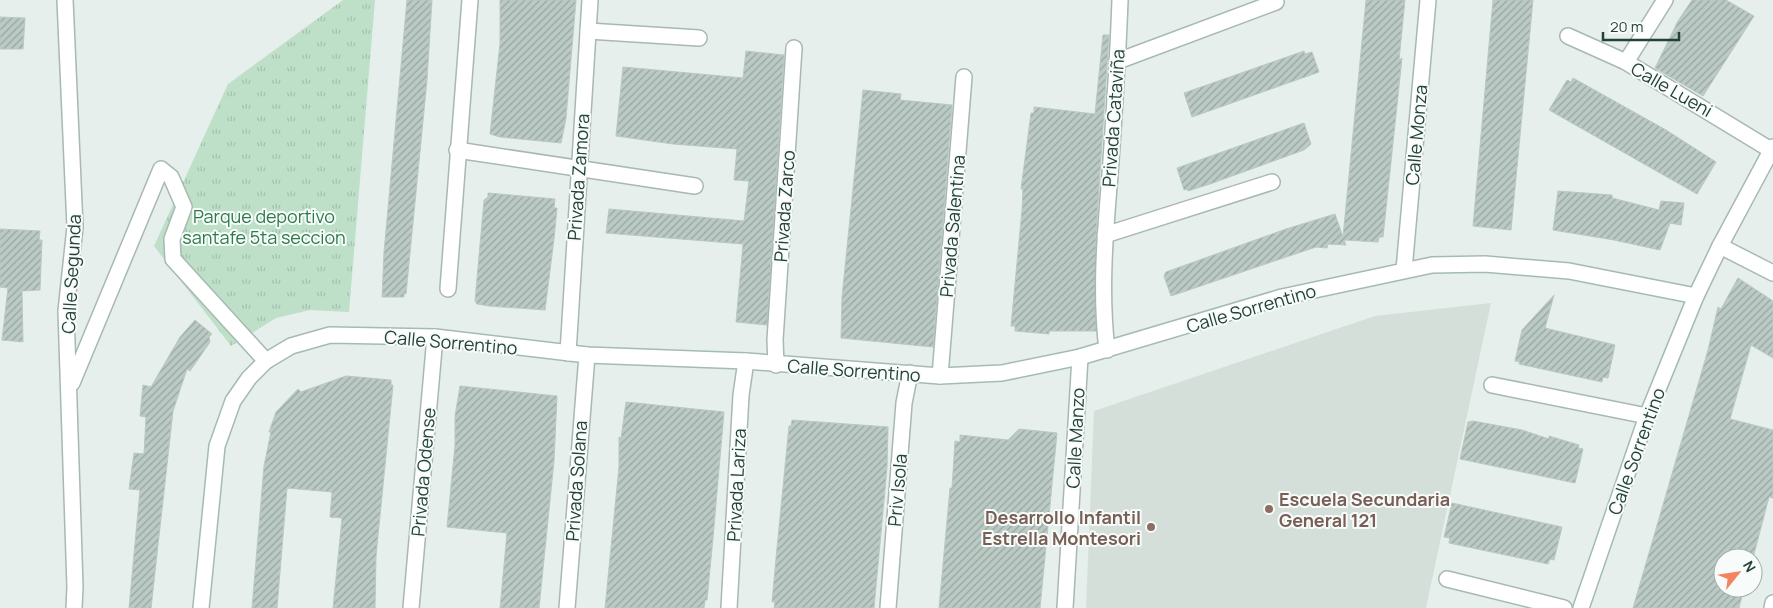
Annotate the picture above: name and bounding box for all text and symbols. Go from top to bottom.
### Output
scale bar [1603,10,1679,42]
text: 20 m [1610,16,1643,37]
street label: Privada Cataviña [1096,48,1130,188]
street label: Calle Lueni [1627,56,1717,122]
street label: Calle Monza [1400,84,1432,186]
street label: Privada Zamora [562,113,594,241]
street label: Privada Zarco [768,149,800,263]
street label: Privada Salentina [934,154,970,298]
park label: Parque deportivo santafe 5ta seccion [182,204,346,249]
street label: Calle Segunda [56,214,86,334]
street label: Calle Sorrentino [1183,278,1319,338]
street label: Calle Sorrentino [383,324,519,360]
street label: Calle Sorrentino [787,353,921,387]
street label: Calle Sorrentino [1602,384,1670,518]
street label: Calle Manzo [1060,387,1090,489]
street label: Privada Odense [405,407,441,537]
street label: Privada Solana [560,420,592,542]
street label: Privada Lariza [721,428,751,542]
street label: Priv Isola [882,453,912,527]
place label: Escuela Secundaria General 121 [1279,487,1450,532]
marker: Escuela Secundaria General 121 [1263,503,1275,515]
place label: Desarrollo Infantil Estrella Montesori [982,505,1141,550]
marker: Desarrollo Infantil Estrella Montesori [1145,521,1157,533]
north arrow [1713,548,1763,598]
text: N [1739,557,1760,575]

